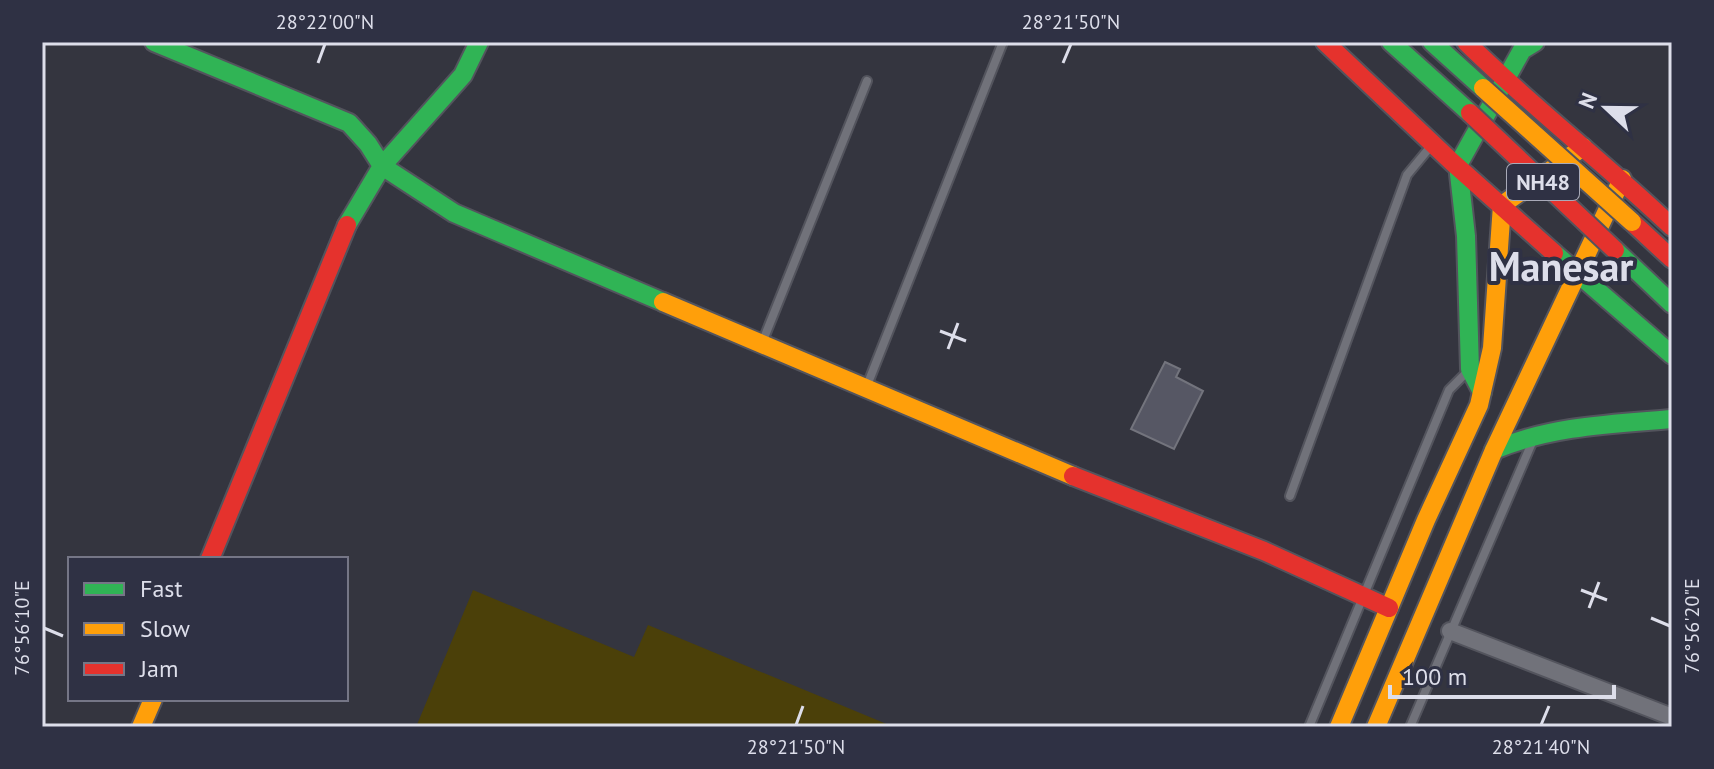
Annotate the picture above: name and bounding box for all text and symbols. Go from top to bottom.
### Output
text: 28°22'00"N [276,9,374,35]
text: 28°21'50"N [1022,9,1120,35]
north arrow [1566,68,1646,148]
text: N [1572,89,1603,112]
road number: NH48 [1507,164,1579,200]
district label: Manesar [1489,240,1633,292]
legend [68,557,348,701]
text: Fast [140,573,183,604]
text: 76°56'20"E [1679,578,1705,674]
text: 76°56'10"E [9,580,35,676]
text: Slow [140,613,190,644]
scale bar [1390,649,1614,699]
text: Jam [139,653,178,684]
text: 100 m [1402,661,1467,692]
text: 28°21'50"N [747,734,845,760]
text: 28°21'40"N [1492,734,1590,760]

